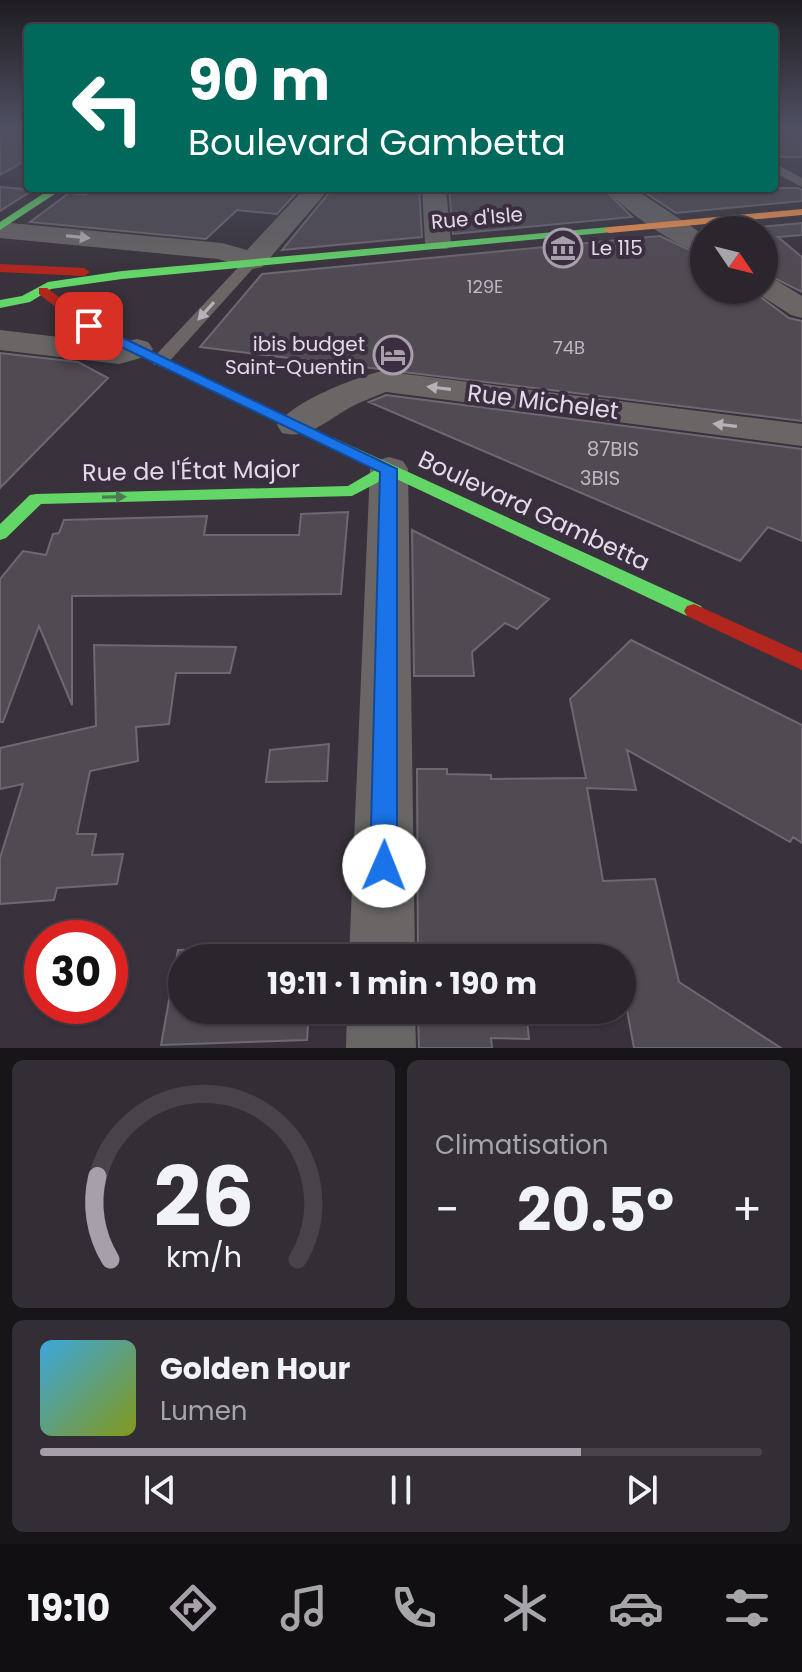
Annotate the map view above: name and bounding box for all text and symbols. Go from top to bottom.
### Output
text: 90 m [188,41,330,120]
icon: left [56,56,160,160]
text: Boulevard Gambetta [188,117,566,168]
street label: Rue d'Isle [430,200,524,236]
north arrow [690,216,778,304]
map controls [690,216,778,304]
museum icon: Le 115 [542,227,584,269]
one-way arrow [66,231,91,244]
place label: Le 115 [591,234,643,262]
house number: 129E [467,274,503,299]
pin [55,292,123,360]
one-way arrow [197,301,215,320]
icon: arrive [67,304,111,348]
place label: ibis budget Saint-Quentin [225,330,365,381]
hotel icon: ibis budget Saint-Quentin [372,334,414,376]
house number: 74B [553,335,585,360]
street label: Rue Michelet [466,376,621,427]
one-way arrow [426,381,451,394]
one-way arrow [712,418,737,431]
house number: 87BIS [587,435,639,463]
street label: Boulevard Gambetta [413,442,655,579]
street label: Rue de l'État Major [82,452,300,489]
house number: 3BIS [580,464,620,492]
one-way arrow [102,491,127,504]
position arrow [342,824,426,908]
speed limit sign: 30 [24,920,128,1024]
text: 19:11 · 1 min · 190 m [267,962,537,1005]
text: Climatisation [435,1127,608,1163]
text: 26 [153,1139,254,1255]
text: 20.5° [517,1168,674,1252]
text: − [435,1179,459,1240]
text: + [732,1179,762,1240]
text: km/h [165,1237,242,1277]
text: Golden Hour [160,1347,350,1390]
text: Lumen [160,1393,247,1429]
icon: previous [138,1468,182,1512]
icon: pause [379,1468,423,1512]
icon: next [620,1468,664,1512]
icon: directions [165,1580,221,1636]
icon: music [276,1580,332,1636]
icon: phone [386,1580,442,1636]
icon: climate [497,1580,553,1636]
icon: car [608,1580,664,1636]
icon: filters [719,1580,775,1636]
text: 19:10 [27,1583,110,1634]

